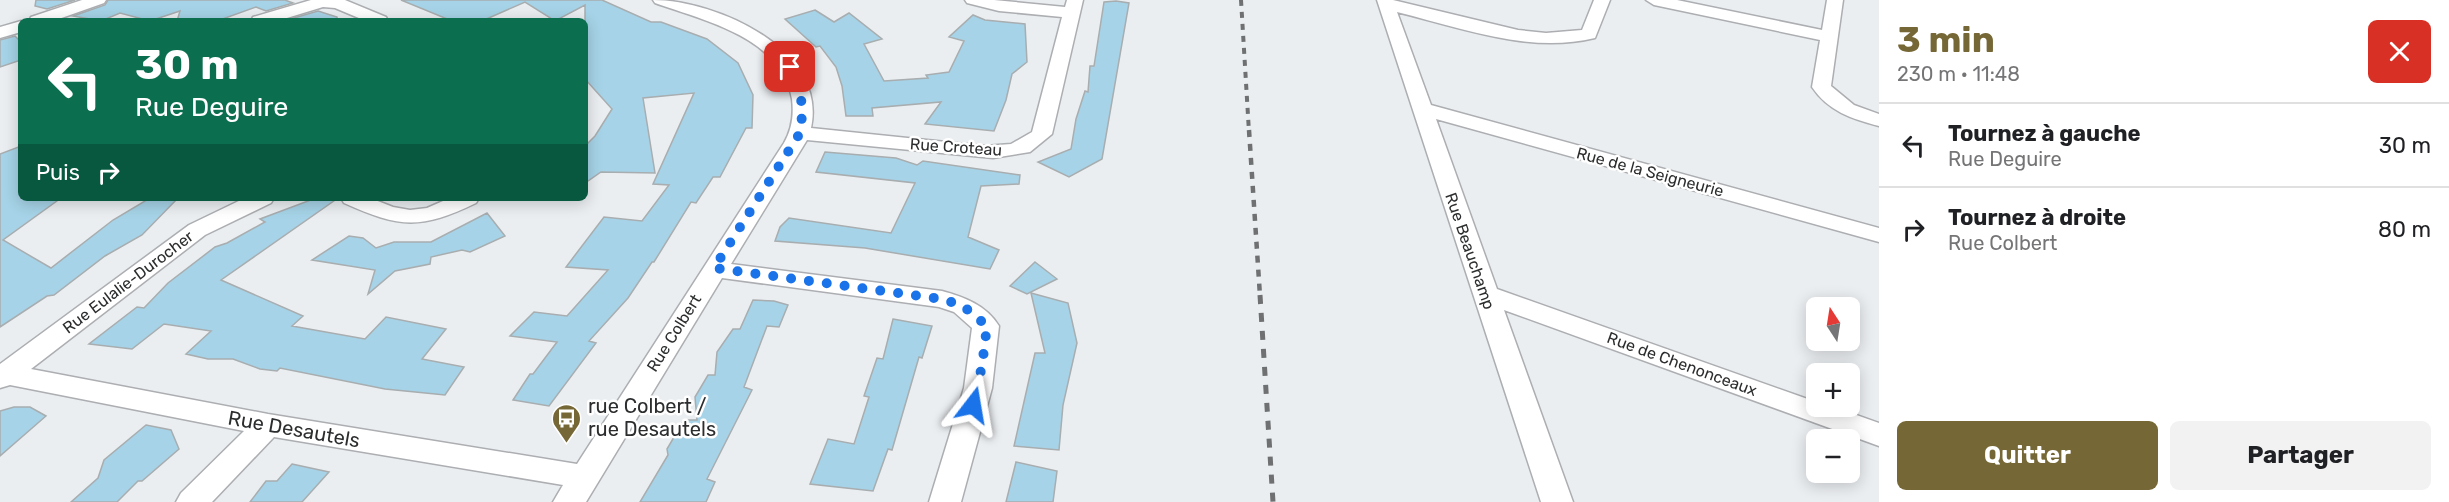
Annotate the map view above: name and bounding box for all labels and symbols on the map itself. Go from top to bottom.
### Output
pin [764,41,815,92]
street label: Rue Croteau [909,134,1003,160]
street label: Rue de la Seigneurie [1574,143,1726,201]
street label: Rue Beauchamp [1441,190,1499,312]
street label: Rue Eulalie-Durocher [59,227,197,337]
street label: Rue Colbert [643,291,705,375]
north arrow [1806,297,1860,351]
street label: Rue de Chenonceaux [1604,328,1760,400]
position arrow [941,373,1005,437]
place label: rue Colbert / rue Desautels [588,394,716,441]
bus stop icon: rue Colbert / rue Desautels [551,402,583,444]
street label: Rue Desautels [226,406,362,452]

